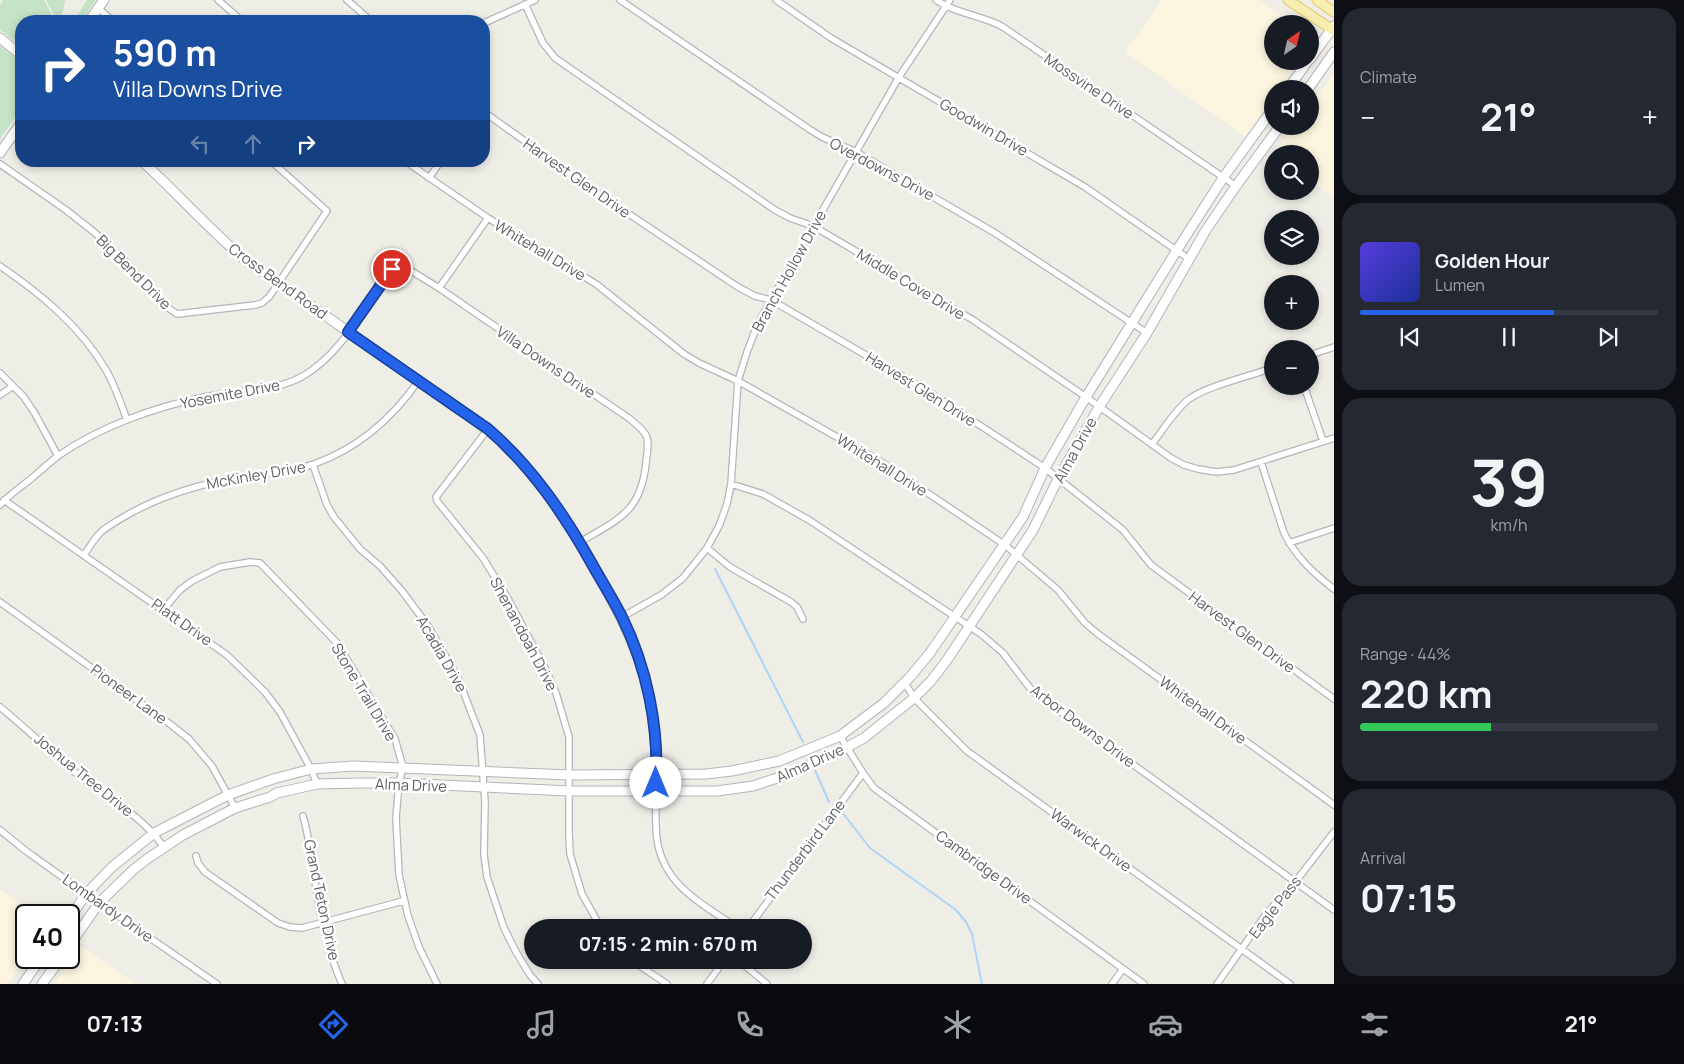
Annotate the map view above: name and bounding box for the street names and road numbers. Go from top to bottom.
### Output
street label: Mossvine Drive [1040,48,1138,124]
street label: Goodwin Drive [936,93,1032,161]
street label: Overdowns Drive [826,132,938,206]
street label: Harvest Glen Drive [519,133,635,223]
street label: Branch Hollow Drive [747,206,831,336]
street label: Whitehall Drive [490,214,590,286]
street label: Big Bend Drive [92,230,176,314]
street label: Cross Bend Road [224,238,332,324]
street label: Middle Cove Drive [853,243,969,325]
street label: Villa Downs Drive [492,321,600,403]
street label: Harvest Glen Drive [862,347,980,432]
street label: Yosemite Drive [178,374,282,414]
street label: Alma Drive [1048,413,1102,487]
street label: Whitehall Drive [833,429,932,501]
street label: McKinley Drive [205,456,307,494]
street label: Shenandoah Drive [485,574,563,695]
street label: Harvest Glen Drive [1185,586,1300,678]
street label: Platt Drive [147,593,217,651]
street label: Acadia Drive [412,612,472,696]
street label: Stone Trail Drive [326,639,402,745]
street label: Pioneer Lane [86,659,172,729]
street label: Whitehall Drive [1155,671,1251,749]
street label: Arbor Downs Drive [1026,680,1140,772]
street label: Joshua Tree Drive [30,729,138,822]
street label: Alma Drive [773,739,847,787]
street label: Alma Drive [375,773,448,797]
street label: Thunderbird Lane [760,795,850,905]
street label: Warwick Drive [1046,803,1136,877]
street label: Cambridge Drive [932,825,1037,909]
street label: Grand Teton Drive [299,838,345,962]
street label: Lombardy Drive [58,869,158,947]
street label: Eagle Pass [1244,871,1306,943]

